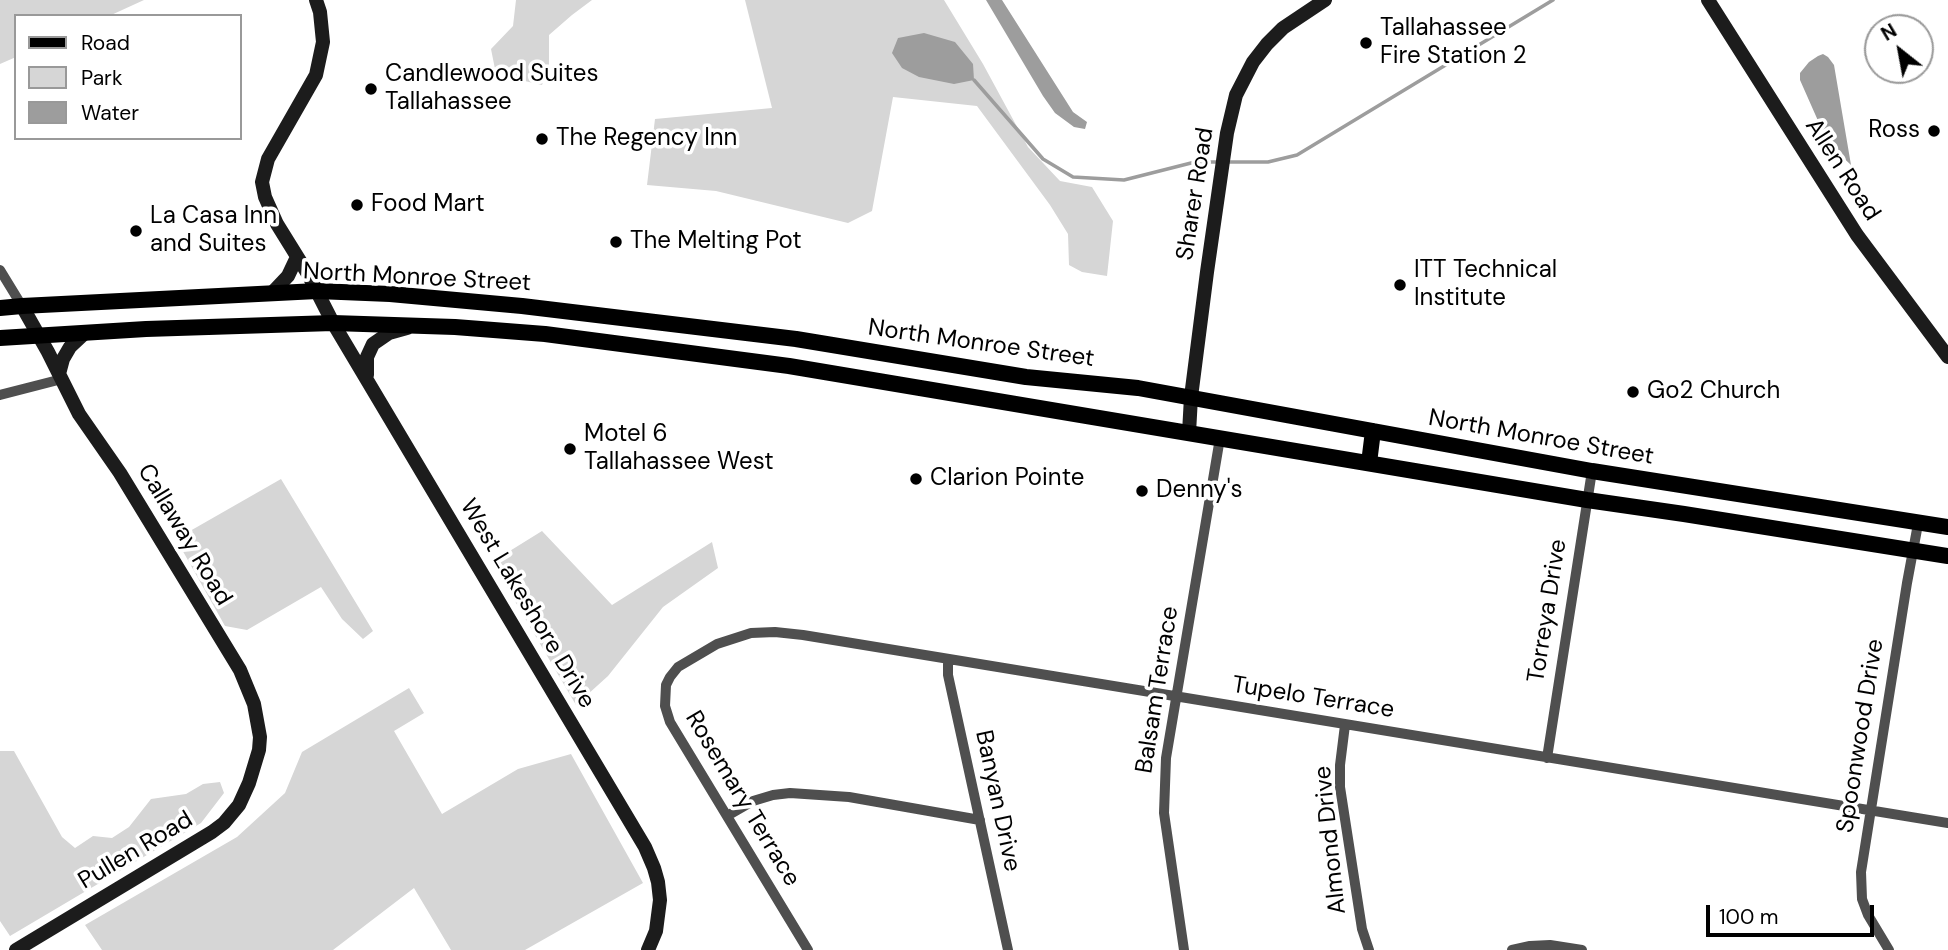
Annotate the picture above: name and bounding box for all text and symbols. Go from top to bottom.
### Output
legend [14,14,242,140]
north arrow [1864,14,1934,84]
place label: Tallahassee Fire Station 2 [1380,15,1526,71]
text: N [1877,18,1901,47]
text: Road [81,29,130,57]
marker: Tallahassee Fire Station 2 [1358,35,1374,51]
place label: Candlewood Suites Tallahassee [385,61,599,117]
text: Park [81,64,122,92]
marker: Candlewood Suites Tallahassee [363,81,379,97]
text: Water [81,99,139,127]
street label: Allen Road [1798,113,1886,227]
place label: Ross [1868,117,1920,145]
marker: Ross [1926,123,1942,139]
place label: The Regency Inn [556,125,737,153]
street label: Sharer Road [1171,126,1221,262]
marker: The Regency Inn [534,131,550,147]
place label: Food Mart [371,191,485,219]
marker: Food Mart [349,197,365,213]
place label: La Casa Inn and Suites [150,203,277,259]
marker: La Casa Inn and Suites [128,223,144,239]
place label: The Melting Pot [630,228,802,256]
marker: The Melting Pot [608,234,624,250]
place label: ITT Technical Institute [1414,257,1557,313]
street label: North Monroe Street [302,258,532,298]
marker: ITT Technical Institute [1392,277,1408,293]
street label: North Monroe Street [866,314,1096,374]
place label: Go2 Church [1647,378,1780,406]
marker: Go2 Church [1625,384,1641,400]
street label: North Monroe Street [1426,404,1656,472]
place label: Motel 6 Tallahassee West [584,421,774,477]
marker: Motel 6 Tallahassee West [562,441,578,457]
street label: Callaway Road [130,459,238,611]
place label: Clarion Pointe [930,465,1084,493]
marker: Clarion Pointe [908,471,924,487]
place label: Denny's [1156,477,1243,505]
marker: Denny's [1134,483,1150,499]
street label: West Lakeshore Drive [453,494,601,714]
street label: Torreya Drive [1522,537,1574,685]
street label: Balsam Terrace [1131,604,1185,776]
street label: Spoonwood Drive [1831,637,1891,835]
street label: Tupelo Terrace [1230,671,1396,725]
street label: Rosemary Terrace [678,706,806,892]
street label: Banyan Drive [968,728,1026,874]
street label: Almond Drive [1309,764,1353,916]
street label: Pullen Road [74,806,198,896]
scale bar [1710,890,1878,934]
text: 100 m [1719,903,1779,931]

